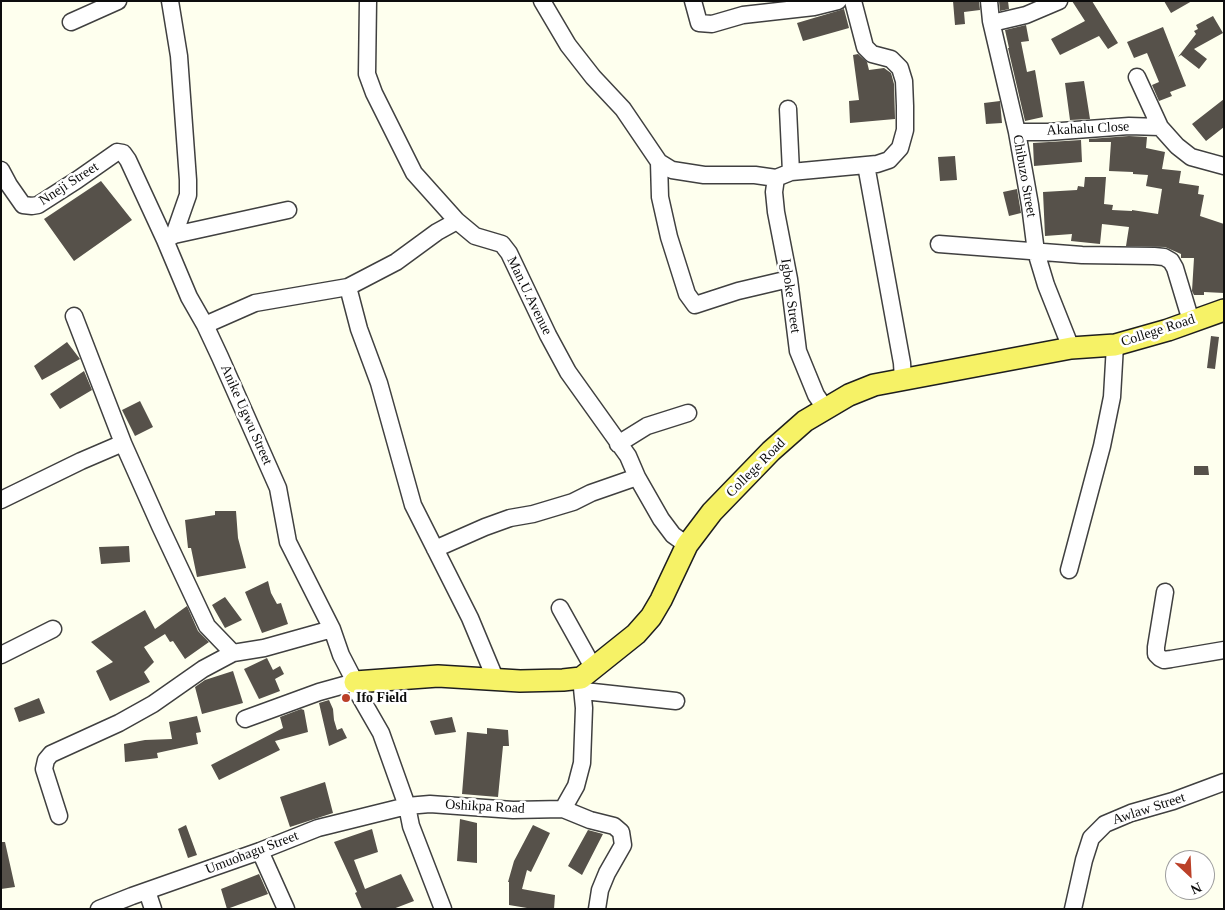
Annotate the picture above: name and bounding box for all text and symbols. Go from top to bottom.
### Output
street label: Akahalu Close [1046,118,1130,140]
street label: Chibuzo Street [1008,133,1040,219]
street label: Nneji Street [36,159,102,209]
street label: Man.U.Avenue [503,254,555,338]
street label: Igboke Street [776,258,804,334]
street label: College Road [1119,311,1197,351]
street label: Anike Ugwu Street [216,362,276,468]
street label: College Road [723,435,789,501]
place label: Ifo Field [356,690,407,706]
marker: Ifo Field [340,692,352,704]
street label: Awlaw Street [1111,789,1187,829]
street label: Oshikpa Road [445,797,525,817]
street label: Umuohagu Street [203,828,301,878]
north arrow [1165,850,1215,900]
text: N [1188,879,1204,897]

